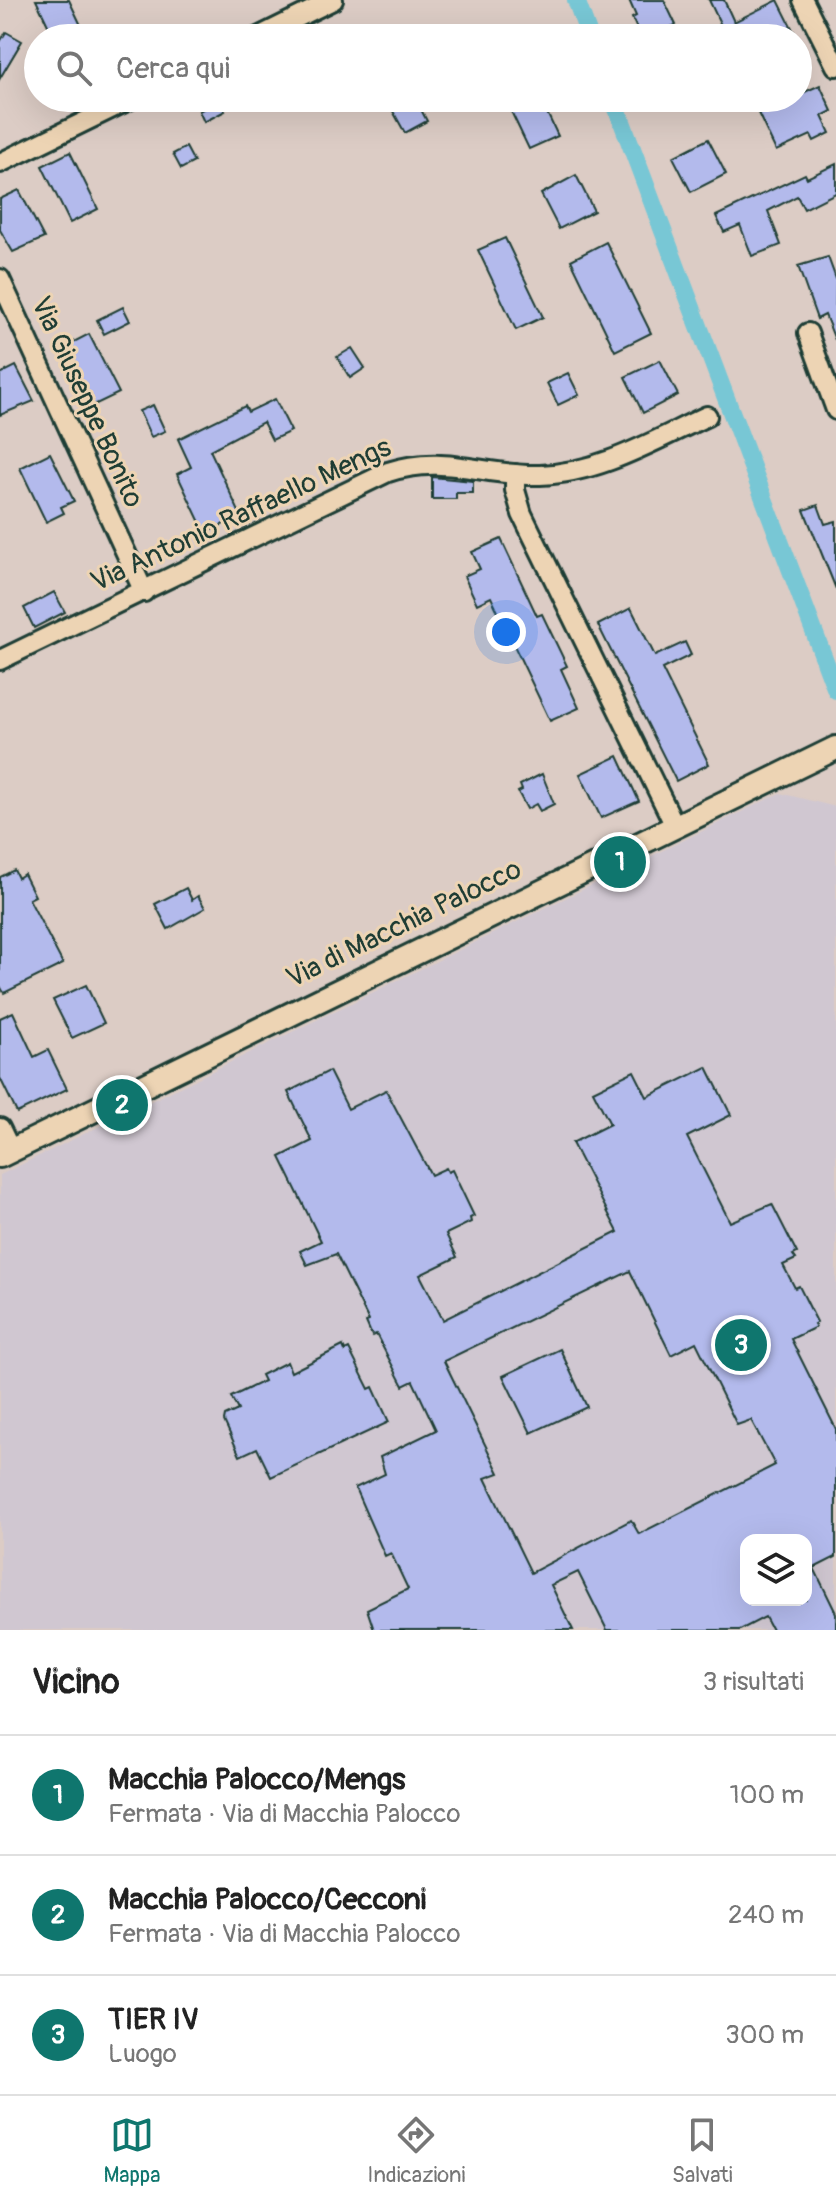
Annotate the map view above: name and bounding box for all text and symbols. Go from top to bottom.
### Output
search box [24,24,812,112]
icon: search [52,46,96,90]
text: Cerca qui [116,50,230,87]
street label: Via Giuseppe Bonito [23,291,151,513]
street label: Via Antonio Raffaello Mengs [85,430,397,600]
your location [486,612,526,652]
pin: 1 [594,832,646,892]
street label: Via di Macchia Palocco [281,852,527,996]
pin: 2 [96,1075,148,1135]
pin: 3 [715,1315,767,1375]
map controls [740,1534,812,1606]
button: layers [740,1534,812,1606]
text: Vicino [32,1661,120,1704]
text: 3 risultati [703,1666,804,1698]
text: Macchia Palocco/Mengs [108,1761,405,1798]
text: 1 [53,1779,63,1811]
text: 100 m [730,1779,804,1811]
text: Fermata · Via di Macchia Palocco [108,1798,461,1830]
text: Macchia Palocco/Cecconi [108,1881,426,1918]
text: 2 [51,1899,65,1931]
text: 240 m [728,1899,804,1931]
text: Fermata · Via di Macchia Palocco [108,1918,461,1950]
text: TIER IV [108,2001,199,2038]
text: 3 [51,2019,65,2051]
text: 300 m [725,2019,804,2051]
text: Luogo [108,2038,177,2070]
tab: Mappa [103,2113,160,2189]
tab: Indicazioni [367,2113,465,2189]
tab: Salvati [672,2113,733,2189]

